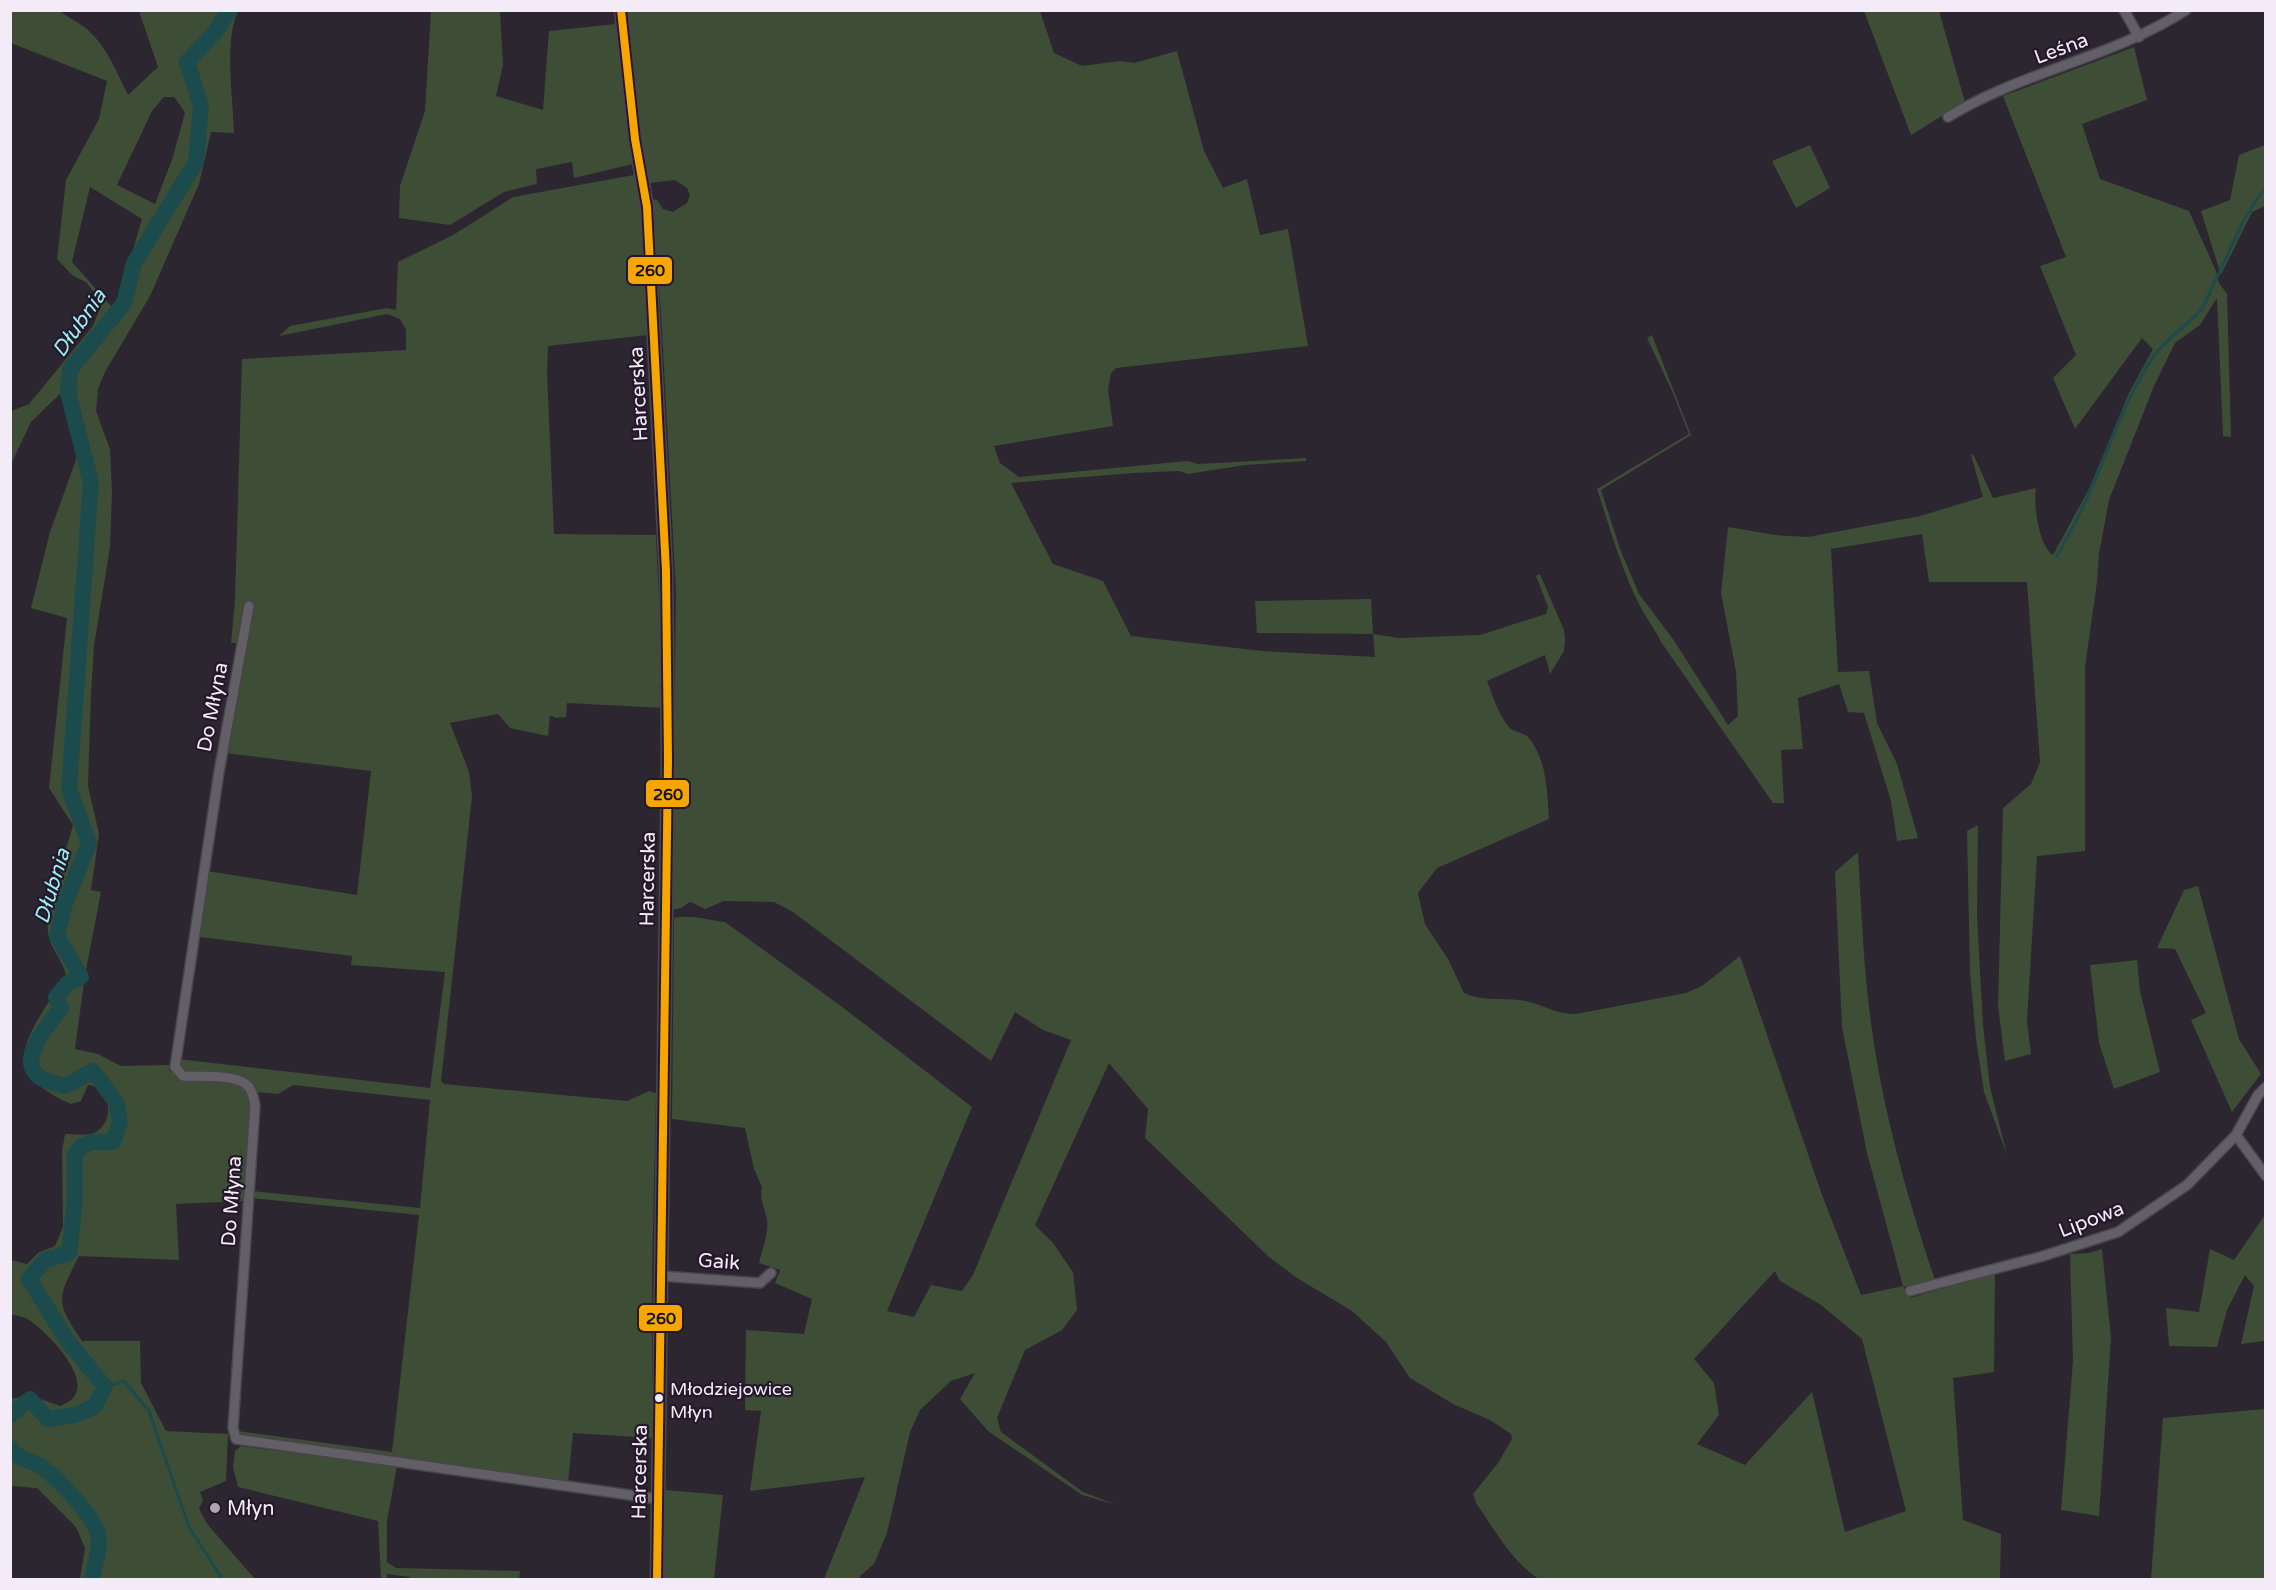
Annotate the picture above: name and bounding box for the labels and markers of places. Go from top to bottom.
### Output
place label: Młodziejowice Młyn [670,1378,792,1423]
marker: Młodziejowice Młyn [653,1392,665,1404]
place label: Młyn [227,1497,274,1521]
marker: Młyn [208,1501,222,1515]

